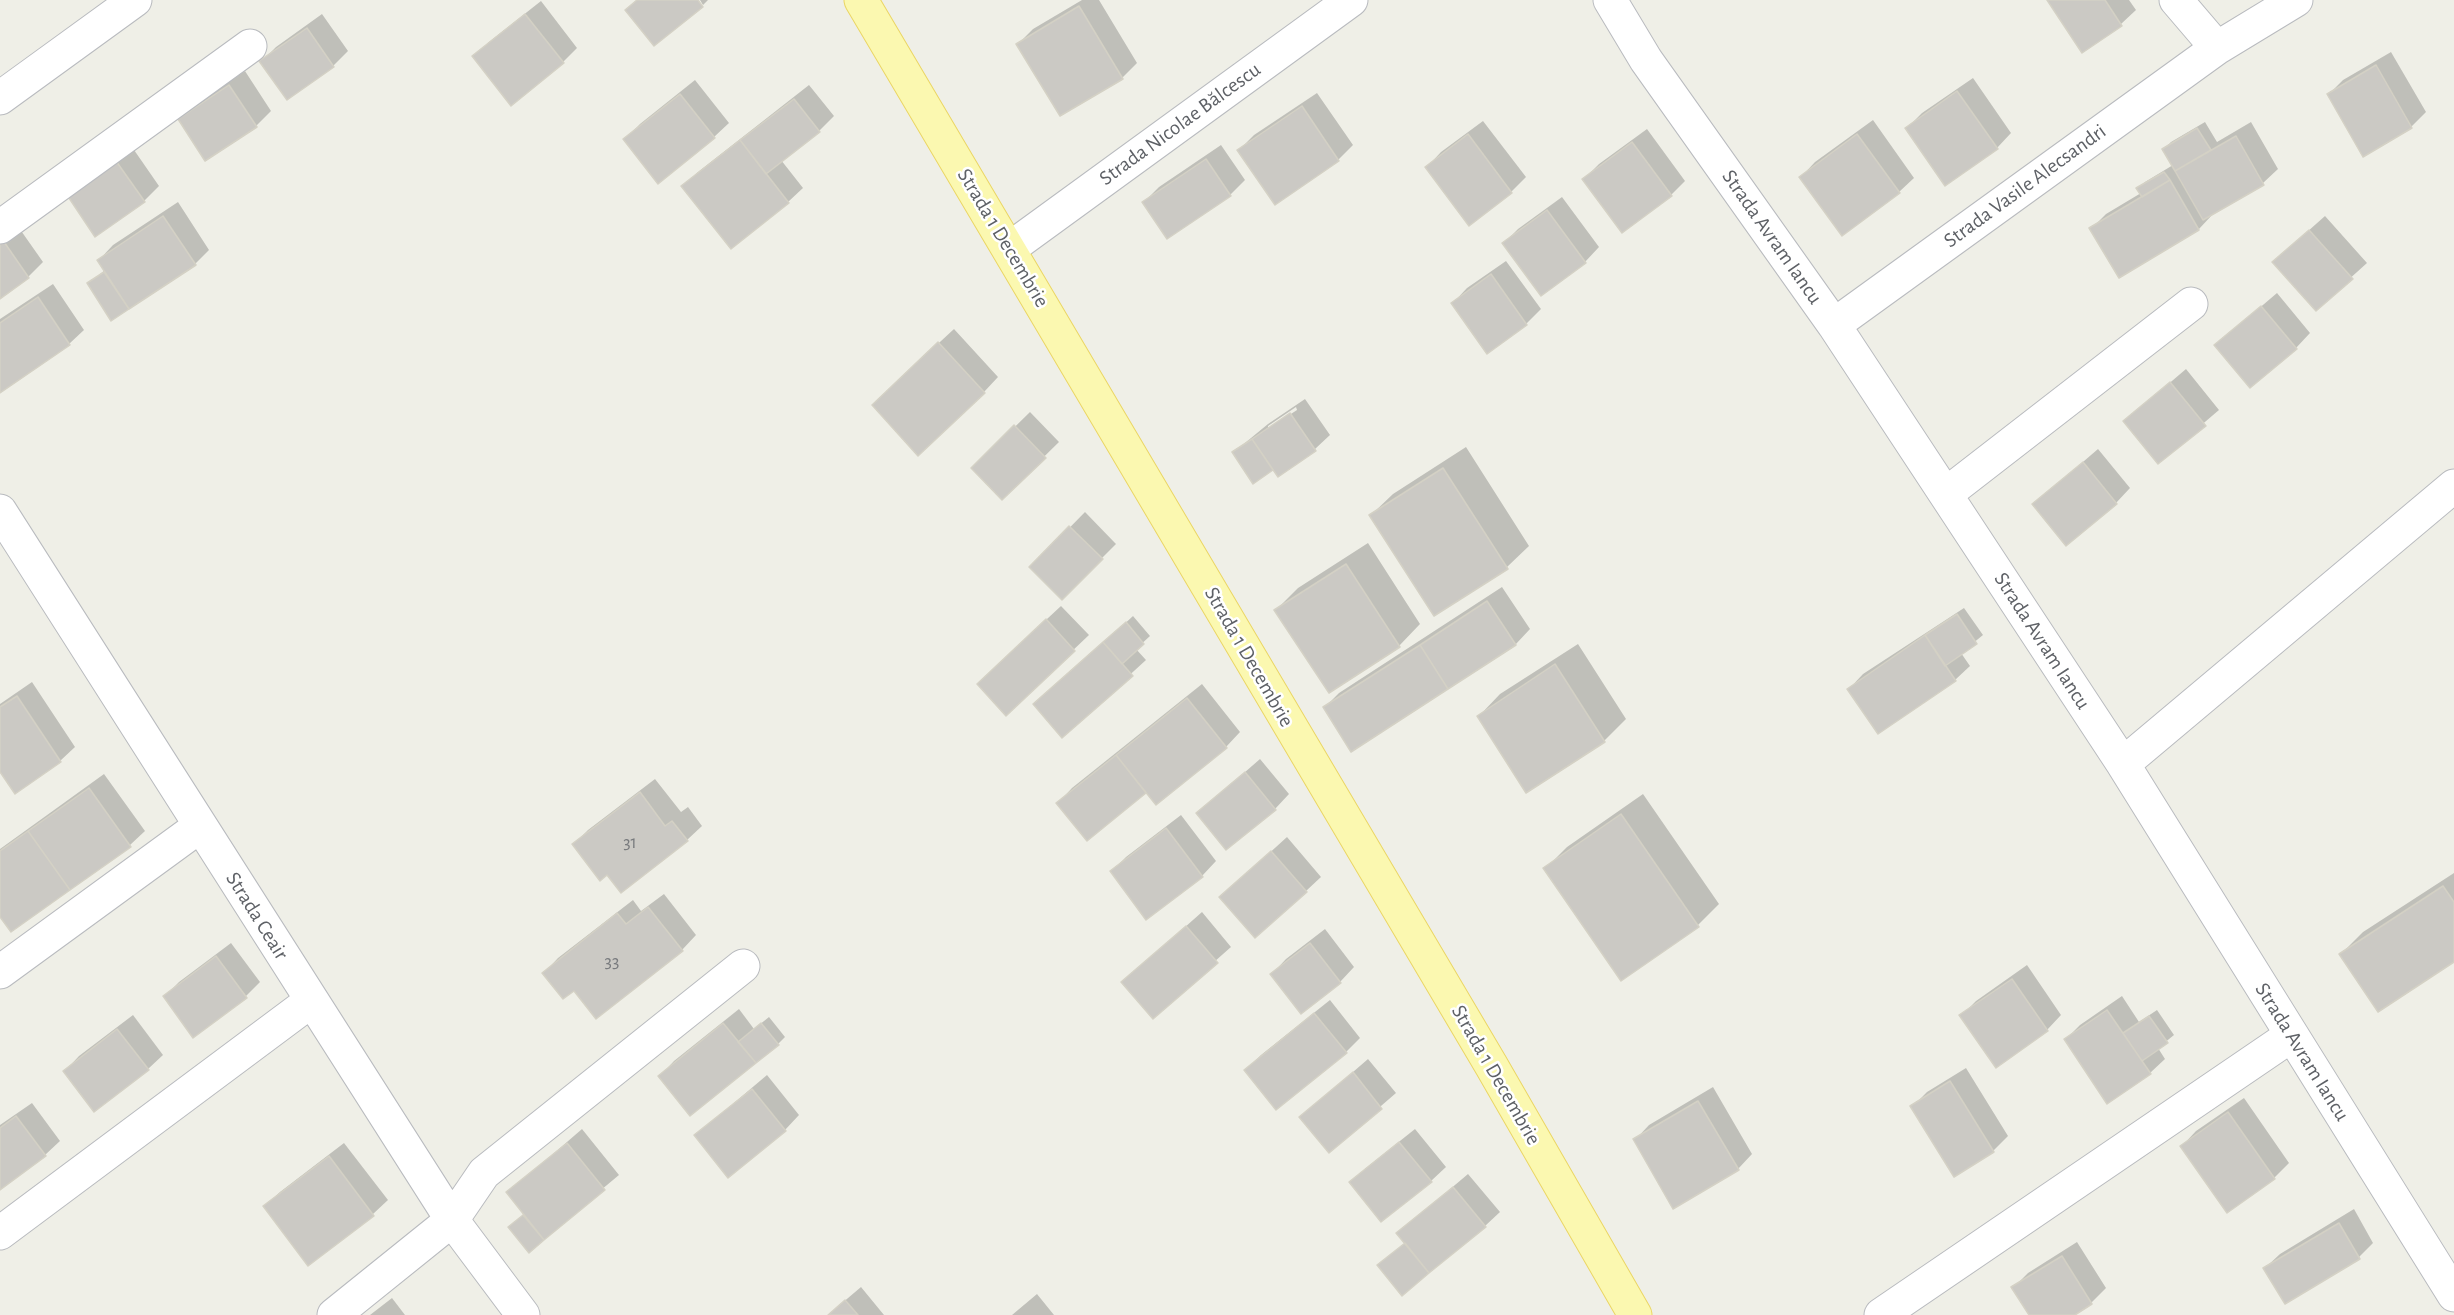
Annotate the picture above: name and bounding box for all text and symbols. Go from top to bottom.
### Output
street label: Strada Nicolae Bălcescu [1094,57,1266,191]
street label: Strada Vasile Alecsandri [1939,119,2111,253]
street label: Strada 1 Decembrie [952,164,1054,312]
street label: Strada Avram Iancu [1716,165,1828,309]
street label: Strada Avram Iancu [1988,568,2096,714]
street label: Strada 1 Decembrie [1199,582,1299,732]
house number: 31 [623,832,637,854]
street label: Strada Ceair [220,867,294,965]
house number: 33 [605,951,619,973]
street label: Strada Avram Iancu [2249,978,2355,1126]
street label: Strada 1 Decembrie [1446,1000,1546,1150]

